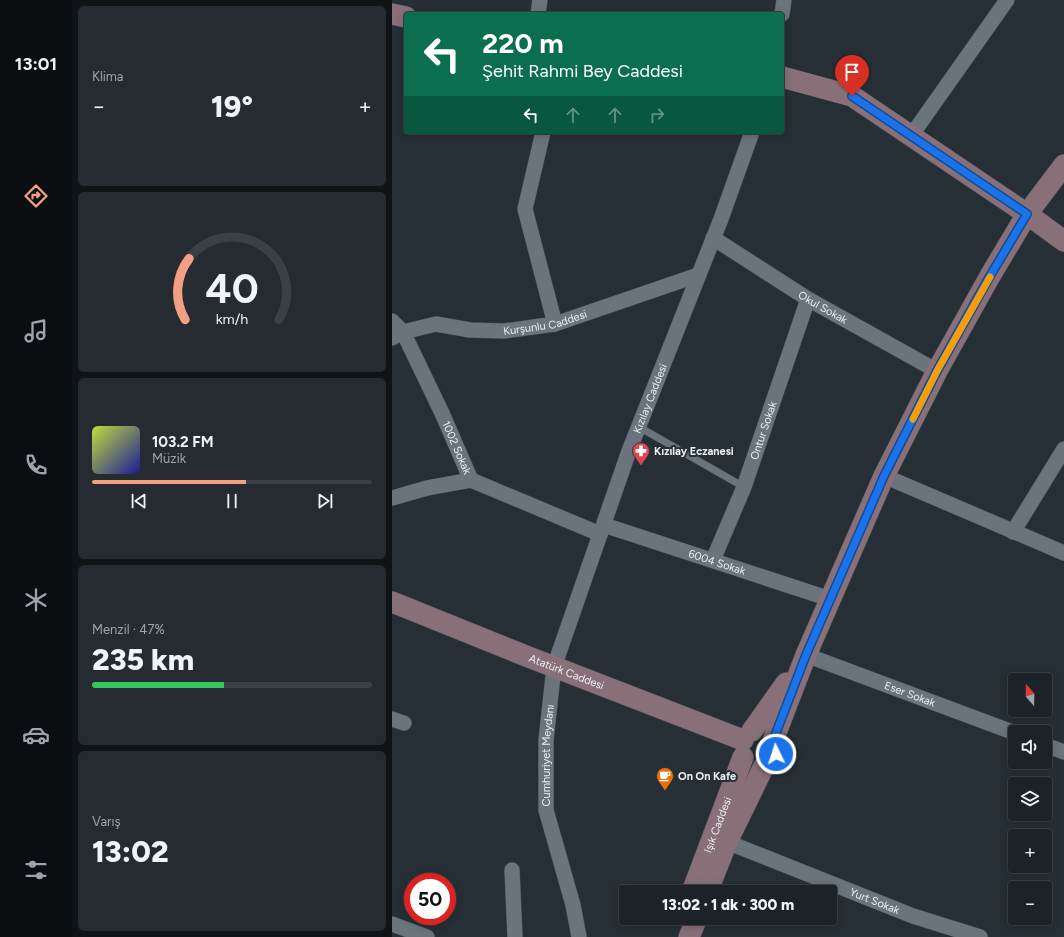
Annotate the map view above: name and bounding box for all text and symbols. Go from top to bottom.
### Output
text: 220 m [482,26,564,60]
icon: left [416,28,468,80]
text: 13:01 [15,53,57,75]
pin [835,55,869,96]
text: Şehit Rahmi Bey Caddesi [482,60,683,82]
icon: arrive [841,61,863,83]
text: Klima [92,69,124,84]
text: 19° [211,88,253,125]
text: − [92,93,106,120]
text: + [358,93,372,120]
icon: left [520,104,542,126]
icon: ahead [562,104,584,126]
icon: ahead [604,104,626,126]
icon: right [646,104,668,126]
icon: directions [22,182,50,210]
text: 40 [205,263,259,313]
street label: Okul Sokak [796,288,850,327]
street label: Kurşunlu Caddesi [502,307,589,338]
text: km/h [216,310,248,328]
icon: music [22,317,50,345]
street label: Kızılay Caddesi [630,362,670,435]
street label: Ontur Sokak [747,399,779,461]
street label: 1002 Sokak [440,419,474,477]
text: 103.2 FM [152,433,214,451]
pharmacy icon: Kızılay Eczanesi [631,441,651,466]
place label: Kızılay Eczanesi [654,445,734,458]
icon: phone [22,451,50,479]
text: Müzik [152,451,186,466]
icon: previous [128,490,150,512]
icon: pause [221,490,243,512]
icon: next [314,490,336,512]
street label: 6004 Sokak [687,547,748,578]
icon: climate [22,586,50,614]
text: Menzil · 47% [92,622,165,637]
text: 235 km [92,641,194,678]
street label: Atatürk Caddesi [527,651,606,692]
north arrow [1008,673,1052,717]
map controls [1008,673,1052,925]
street label: Eser Sokak [883,678,938,709]
street label: Cumhuriyet Meydanı [540,704,556,806]
icon: car [22,721,50,749]
button: sound [1008,725,1052,769]
position arrow [755,733,797,775]
cafe icon: On On Kafe [655,766,675,791]
place label: On On Kafe [678,770,736,783]
button: layers [1008,777,1052,821]
street label: Işık Caddesi [701,795,734,855]
text: Varış [92,814,121,829]
button: + [1008,829,1052,873]
text: 13:02 [92,833,169,870]
icon: filters [22,856,50,884]
speed limit sign: 50 [404,873,456,925]
button: − [1008,881,1052,925]
street label: Yurt Sokak [848,885,902,917]
text: 13:02 · 1 dk · 300 m [662,896,794,914]

